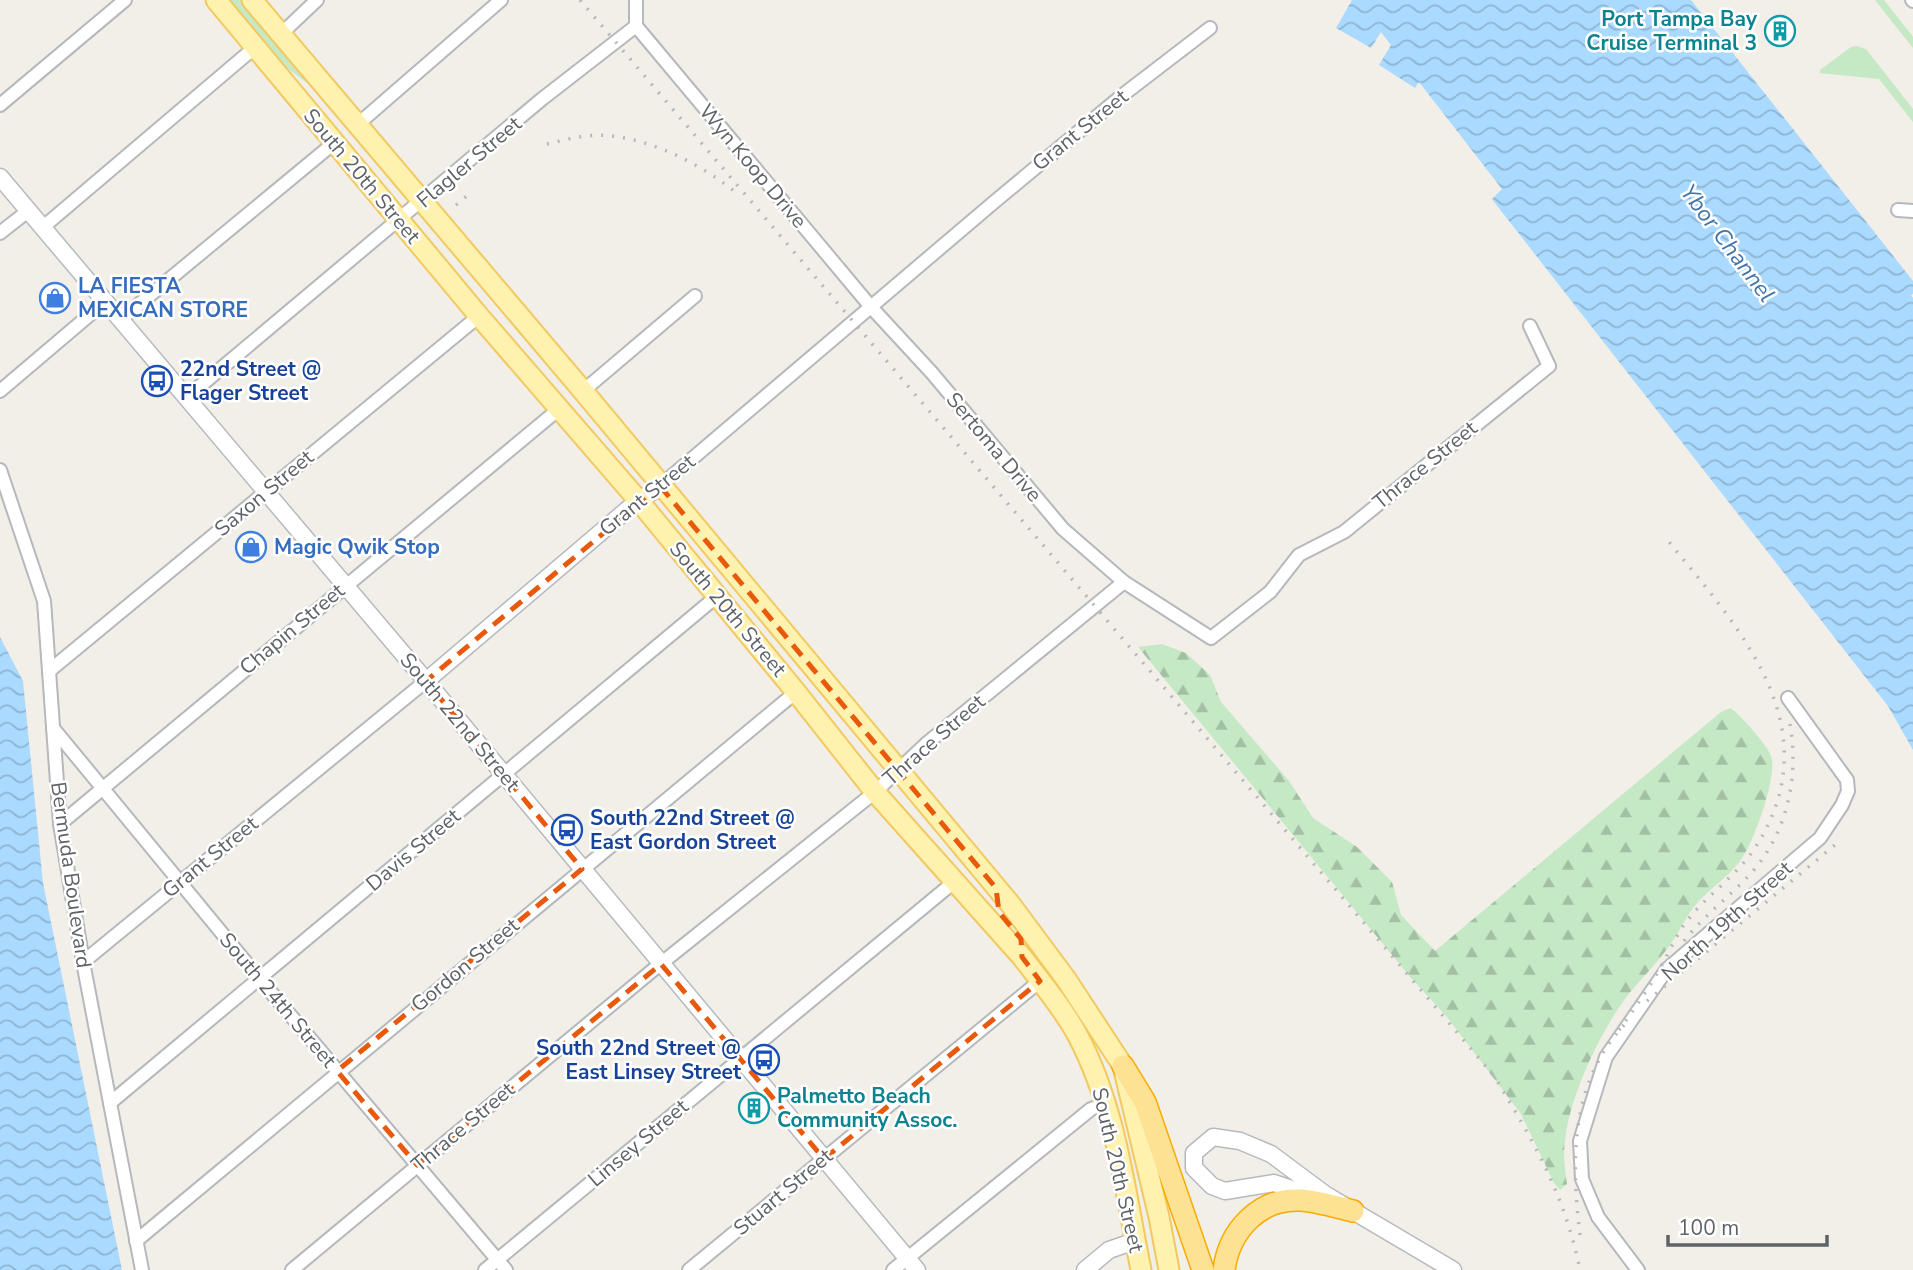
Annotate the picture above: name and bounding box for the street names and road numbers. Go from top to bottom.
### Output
street label: Grant Street [1026,82,1134,177]
street label: Wyn Koop Drive [693,98,813,234]
street label: South 20th Street [297,103,427,250]
street label: Flagler Street [411,110,528,214]
street label: Sertoma Drive [940,386,1048,508]
street label: Thrace Street [1367,414,1483,516]
street label: Saxon Street [209,443,320,543]
street label: Grant Street [593,447,701,542]
street label: South 20th Street [663,536,793,683]
street label: Chapin Street [234,576,351,681]
street label: South 22nd Street [394,647,527,798]
street label: Thrace Street [877,688,991,792]
street label: Bermuda Boulevard [44,780,98,970]
street label: Davis Street [360,802,467,898]
street label: Grant Street [156,809,264,904]
street label: North 19th Street [1656,854,1799,987]
street label: Gordon Street [405,911,525,1018]
street label: South 24th Street [213,927,343,1074]
street label: Thrace Street [406,1075,521,1178]
street label: South 20th Street [1085,1085,1151,1256]
street label: Linsey Street [582,1092,695,1193]
street label: Stuart Street [728,1142,839,1242]

